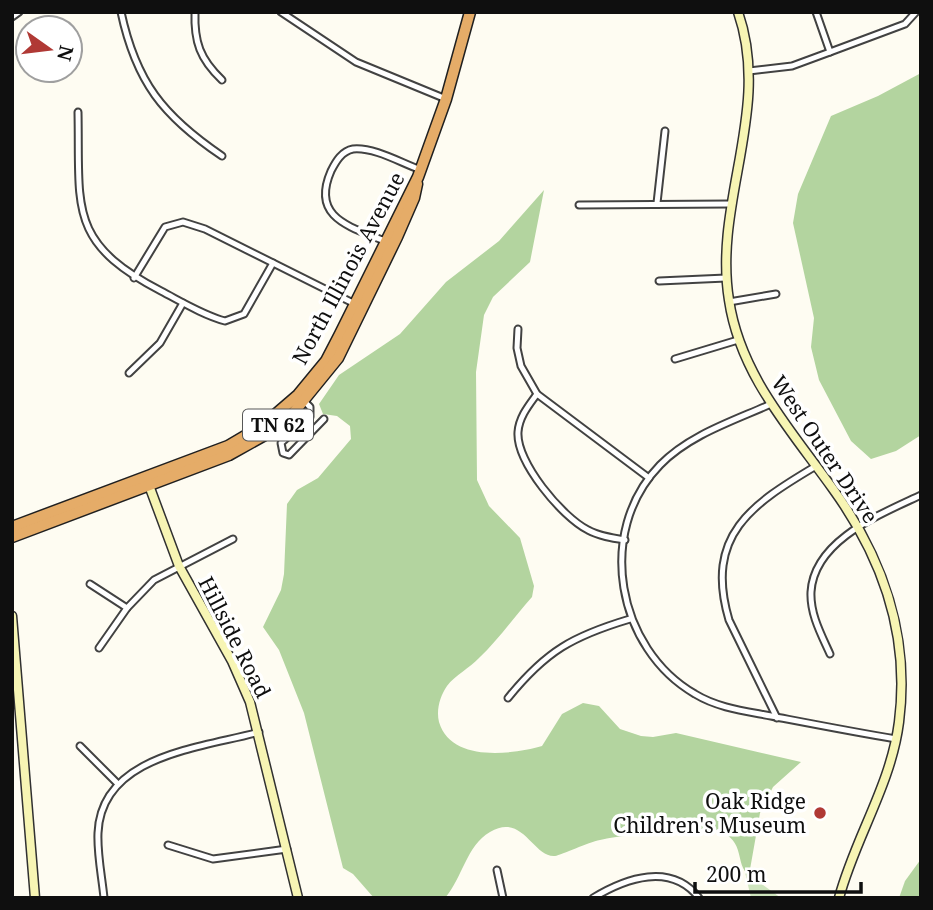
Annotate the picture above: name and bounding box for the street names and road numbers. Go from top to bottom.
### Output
street label: North Illinois Avenue [285,167,411,369]
street label: West Outer Drive [765,370,885,528]
road number: TN 62 [243,410,313,440]
street label: Hillside Road [192,571,278,703]

